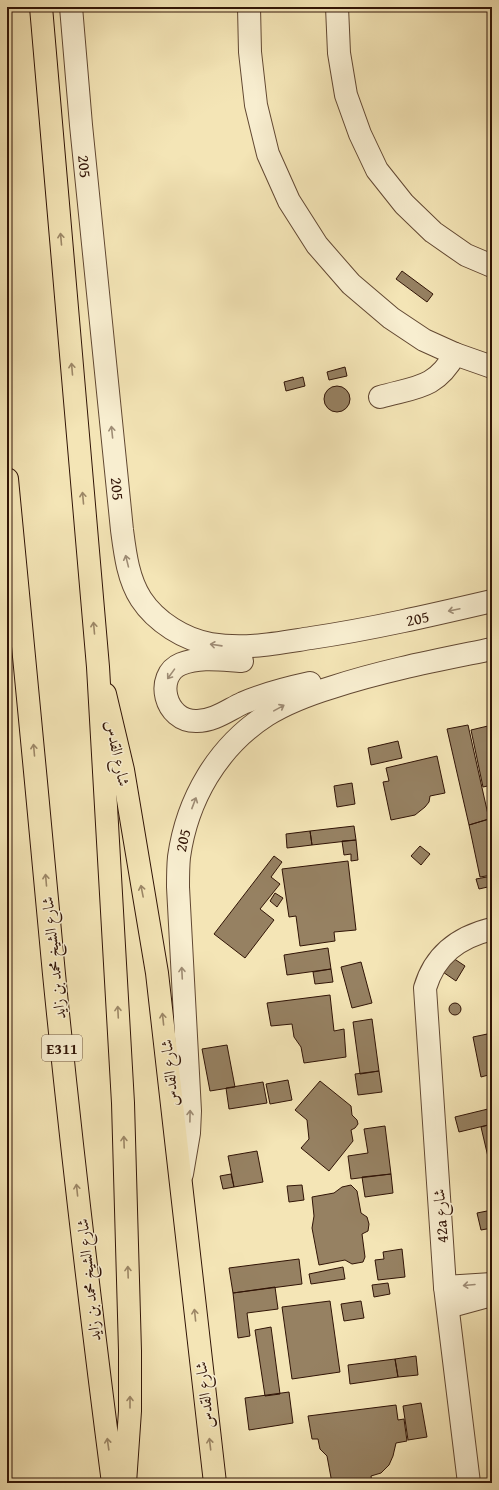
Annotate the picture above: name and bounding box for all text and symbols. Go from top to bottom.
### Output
street label: 205 [72,154,98,179]
one-way arrow [58,233,65,246]
one-way arrow [69,363,76,376]
one-way arrow [108,426,116,439]
street label: 205 [105,476,131,501]
one-way arrow [80,492,87,505]
one-way arrow [123,555,131,568]
street label: 205 [404,604,431,632]
one-way arrow [448,606,461,614]
one-way arrow [91,622,98,635]
one-way arrow [209,641,222,649]
one-way arrow [167,668,175,679]
one-way arrow [273,704,285,712]
street label: شارع القدس [97,718,137,789]
one-way arrow [30,744,37,757]
one-way arrow [191,797,199,809]
street label: 205 [168,826,196,854]
one-way arrow [42,874,49,887]
one-way arrow [138,884,146,897]
street label: شارع الشيخ محمد بن زايد [35,895,74,1020]
one-way arrow [178,967,186,980]
one-way arrow [114,1006,121,1019]
one-way arrow [159,1013,166,1026]
road number: E311 [42,1035,82,1061]
street label: شارع القدس [154,1038,186,1108]
one-way arrow [186,1110,194,1123]
one-way arrow [120,1136,128,1149]
one-way arrow [74,1184,81,1197]
street label: 42a شارع [426,1188,456,1244]
street label: شارع الشيخ محمد بن زايد [70,1217,109,1342]
one-way arrow [124,1266,132,1279]
one-way arrow [463,1282,476,1289]
one-way arrow [191,1309,199,1322]
street label: شارع القدس [188,1360,222,1430]
one-way arrow [126,1396,134,1409]
one-way arrow [104,1438,112,1451]
one-way arrow [206,1438,214,1451]

